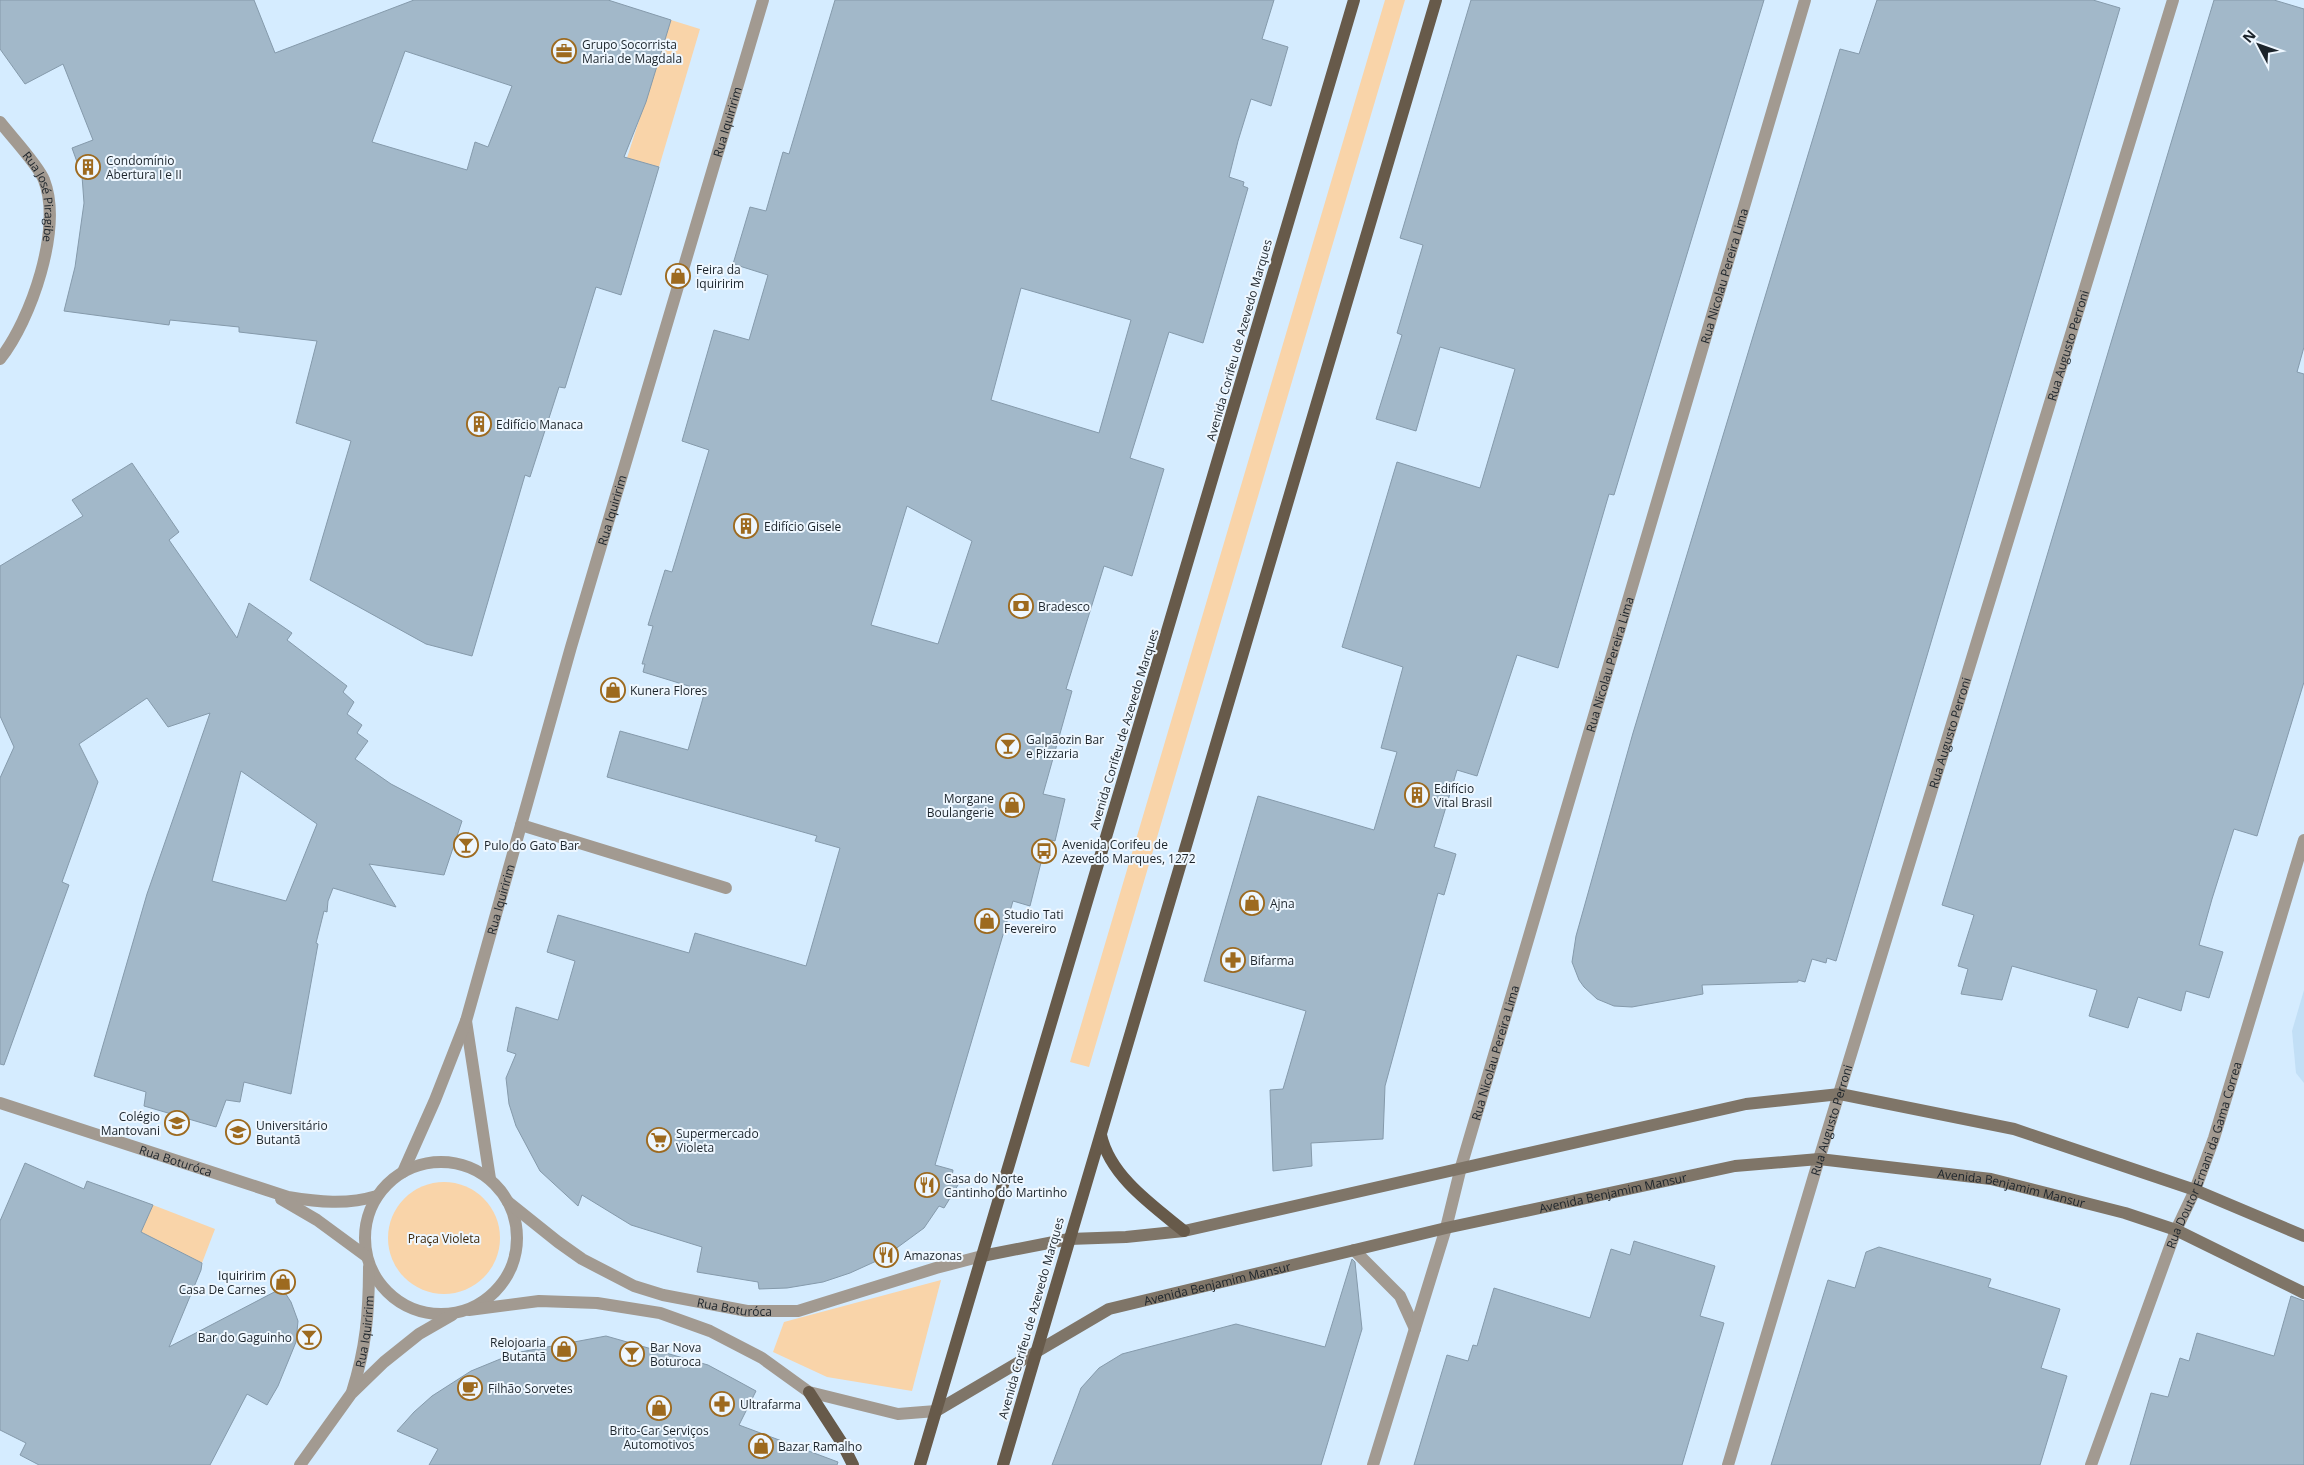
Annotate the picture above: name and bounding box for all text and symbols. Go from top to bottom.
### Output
north arrow [2234,20,2284,70]
text: N [2238,26,2260,47]
place label: Grupo Socorrista Maria de Magdala [582,36,682,67]
office icon: Grupo Socorrista Maria de Magdala [551,38,577,64]
street label: Rua Iquiririm [708,85,745,159]
street label: Rua José Piragibe [19,147,58,244]
place label: Condomínio Abertura I e II [106,152,182,183]
building icon: Condomínio Abertura I e II [75,154,101,180]
street label: Rua Nicolau Pereira Lima [1696,206,1752,345]
street label: Avenida Corifeu de Azevedo Marques [1202,237,1276,443]
place label: Feira da Iquiririm [696,261,744,292]
shop icon: Feira da Iquiririm [665,263,691,289]
street label: Rua Augusto Perroni [2043,288,2092,403]
building icon: Edifício Manaca [466,411,492,437]
place label: Edifício Manaca [496,416,583,433]
street label: Rua Iquiririm [593,473,630,547]
building icon: Edifício Gisele [733,513,759,539]
place label: Edifício Gisele [764,518,841,535]
bank icon: Bradesco [1008,593,1034,619]
street label: Rua Nicolau Pereira Lima [1581,595,1637,734]
place label: Bradesco [1038,598,1090,615]
street label: Avenida Corifeu de Azevedo Marques [1085,626,1163,831]
street label: Rua Augusto Perroni [1924,675,1974,790]
shop icon: Kunera Flores [600,677,626,703]
place label: Kunera Flores [630,682,708,699]
place label: Galpãozin Bar e Pizzaria [1026,731,1104,762]
bar icon: Galpãozin Bar e Pizzaria [995,733,1021,759]
place label: Edifício Vital Brasil [1434,780,1492,811]
building icon: Edifício Vital Brasil [1404,782,1430,808]
place label: Morgane Boulangerie [927,790,994,821]
shop icon: Morgane Boulangerie [999,792,1025,818]
bar icon: Pulo do Gato Bar [453,832,479,858]
place label: Avenida Corifeu de Azevedo Marques, 1272 [1062,836,1196,867]
place label: Pulo do Gato Bar [484,837,579,854]
bus stop icon: Avenida Corifeu de Azevedo Marques, 1272 [1031,838,1057,864]
street label: Rua Iquiririm [482,862,518,937]
shop icon: Ajna [1239,890,1265,916]
place label: Ajna [1270,895,1295,912]
place label: Studio Tati Fevereiro [1004,906,1064,937]
shop icon: Studio Tati Fevereiro [974,908,1000,934]
pharmacy icon: Bifarma [1220,947,1246,973]
place label: Bifarma [1250,952,1294,969]
street label: Rua Nicolau Pereira Lima [1467,983,1523,1122]
street label: Rua Doutor Ernani da Gama Correa [2162,1059,2245,1251]
street label: Rua Augusto Perroni [1806,1062,1856,1178]
place label: Colégio Mantovani [101,1108,160,1139]
school or university icon: Colégio Mantovani [164,1110,190,1136]
place label: Universitário Butantã [256,1117,328,1148]
school or university icon: Universitário Butantã [225,1119,251,1145]
place label: Supermercado Violeta [676,1125,759,1156]
supermarket icon: Supermercado Violeta [646,1127,672,1153]
street label: Rua Boturóca [137,1141,215,1180]
street label: Avenida Benjamim Mansur [1937,1164,2087,1211]
street label: Avenida Benjamim Mansur [1537,1168,1688,1216]
place label: Casa do Norte Cantinho do Martinho [944,1170,1067,1201]
restaurant icon: Casa do Norte Cantinho do Martinho [914,1172,940,1198]
street label: Avenida Corifeu de Azevedo Marques [994,1215,1068,1421]
park label: Praça Violeta [408,1230,480,1247]
restaurant icon: Amazonas [873,1242,899,1268]
place label: Amazonas [904,1247,962,1264]
street label: Avenida Benjamim Mansur [1142,1257,1292,1309]
place label: Iquiririm Casa De Carnes [179,1267,266,1298]
shop icon: Iquiririm Casa De Carnes [270,1269,296,1295]
street label: Rua Boturóca [696,1293,772,1320]
street label: Rua Iquiririm [351,1295,377,1369]
bar icon: Bar do Gaguinho [296,1324,322,1350]
place label: Bar do Gaguinho [198,1329,292,1346]
place label: Relojoaria Butantã [490,1334,546,1365]
shop icon: Relojoaria Butantã [551,1336,577,1362]
place label: Bar Nova Boturoca [650,1339,701,1370]
bar icon: Bar Nova Boturoca [619,1341,645,1367]
cafe icon: Filhão Sorvetes [457,1375,483,1401]
place label: Filhão Sorvetes [488,1380,573,1397]
pharmacy icon: Ultrafarma [709,1391,735,1417]
shop icon: Brito-Car Serviços Automotivos [646,1395,672,1421]
place label: Ultrafarma [740,1396,801,1413]
place label: Brito-Car Serviços Automotivos [609,1422,709,1453]
shop icon: Bazar Ramalho [748,1433,774,1459]
place label: Bazar Ramalho [778,1438,862,1455]

